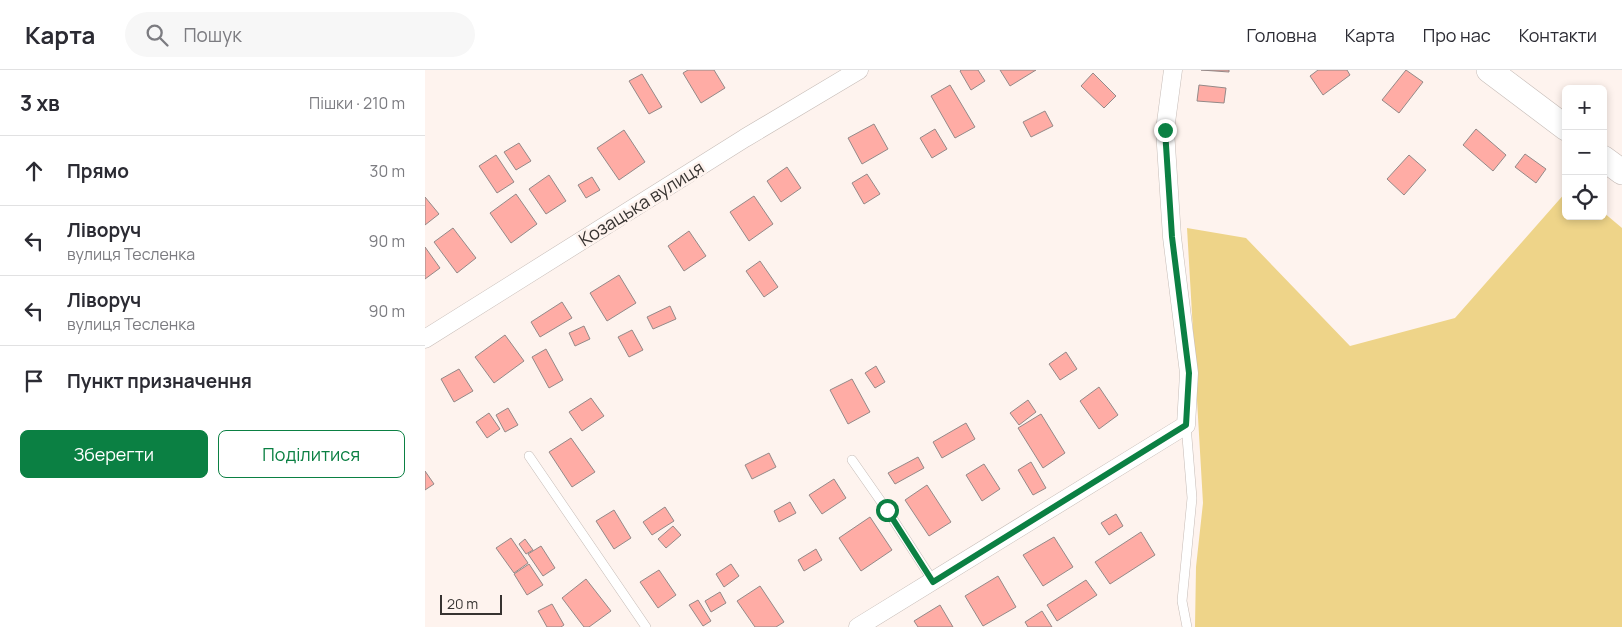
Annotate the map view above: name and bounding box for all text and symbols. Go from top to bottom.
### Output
search box [125,12,475,57]
text: Карта [25,18,95,51]
icon: search [143,21,171,49]
text: Пошук [183,22,242,48]
text: Головна [1247,23,1317,47]
text: Карта [1345,23,1395,47]
text: Про нас [1423,23,1491,47]
text: Контакти [1519,23,1597,47]
map controls [1562,85,1607,220]
button: + [1562,85,1607,130]
text: 3 хв [20,89,60,117]
text: Пішки · 210 m [309,92,405,114]
route end [1154,119,1177,142]
button: − [1562,130,1607,175]
street label: Козацька вулиця [574,155,708,251]
icon: ahead [20,157,48,185]
text: Прямо [67,158,129,184]
text: 30 m [370,160,405,182]
button: locate [1562,175,1607,220]
text: Ліворуч [67,217,141,243]
icon: left [20,227,48,255]
text: 90 m [369,230,405,252]
text: вулиця Тесленка [67,243,195,265]
text: Ліворуч [67,287,141,313]
icon: left [20,297,48,325]
text: 90 m [369,300,405,322]
text: вулиця Тесленка [67,313,195,335]
icon: arrive [20,367,48,395]
text: Пункт призначення [67,368,252,394]
button: Зберегти [20,430,208,478]
button: Поділитися [218,430,405,478]
route start [876,499,899,522]
scale bar [440,592,503,615]
text: 20 m [447,594,478,613]

